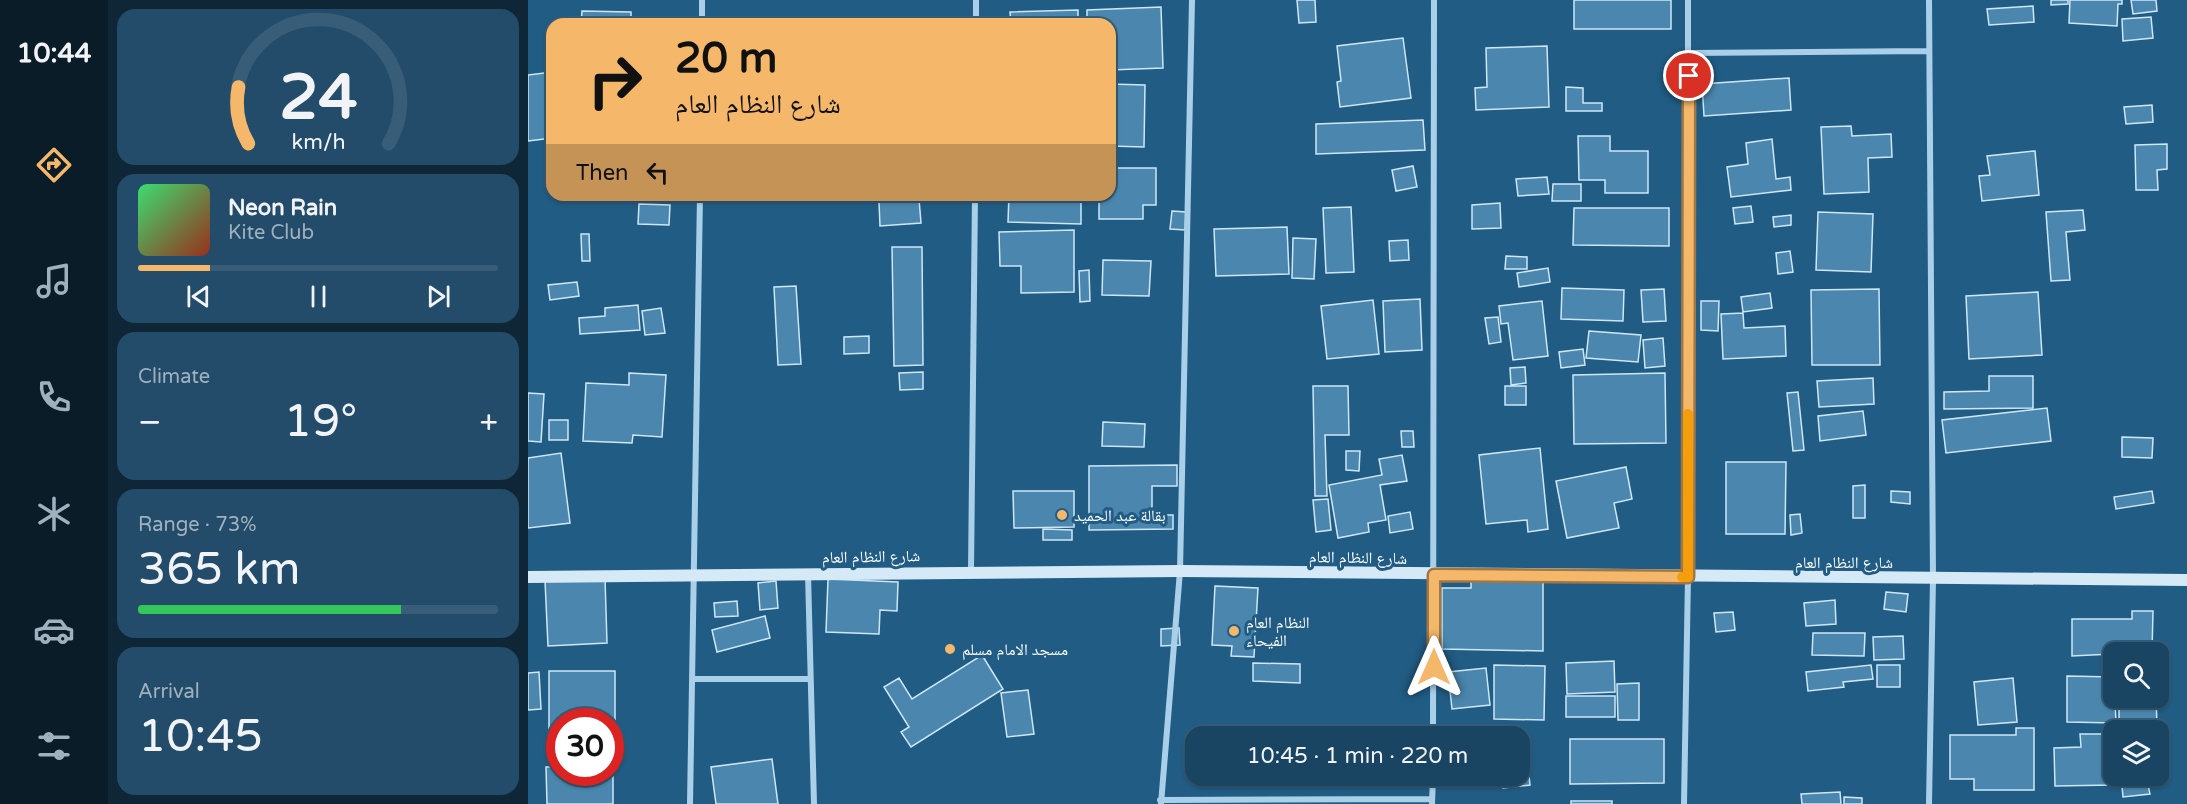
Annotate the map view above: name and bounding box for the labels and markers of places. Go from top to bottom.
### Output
pin [1663,50,1714,101]
place label: بقالة عبد الحميد [1074,506,1166,526]
marker: بقالة عبد الحميد [1055,508,1069,522]
place label: النظام العام الفيحاء [1246,613,1310,651]
marker: النظام العام الفيحاء [1227,624,1241,638]
place label: مسجد الامام مسلم [962,640,1068,660]
marker: مسجد الامام مسلم [943,642,957,656]

